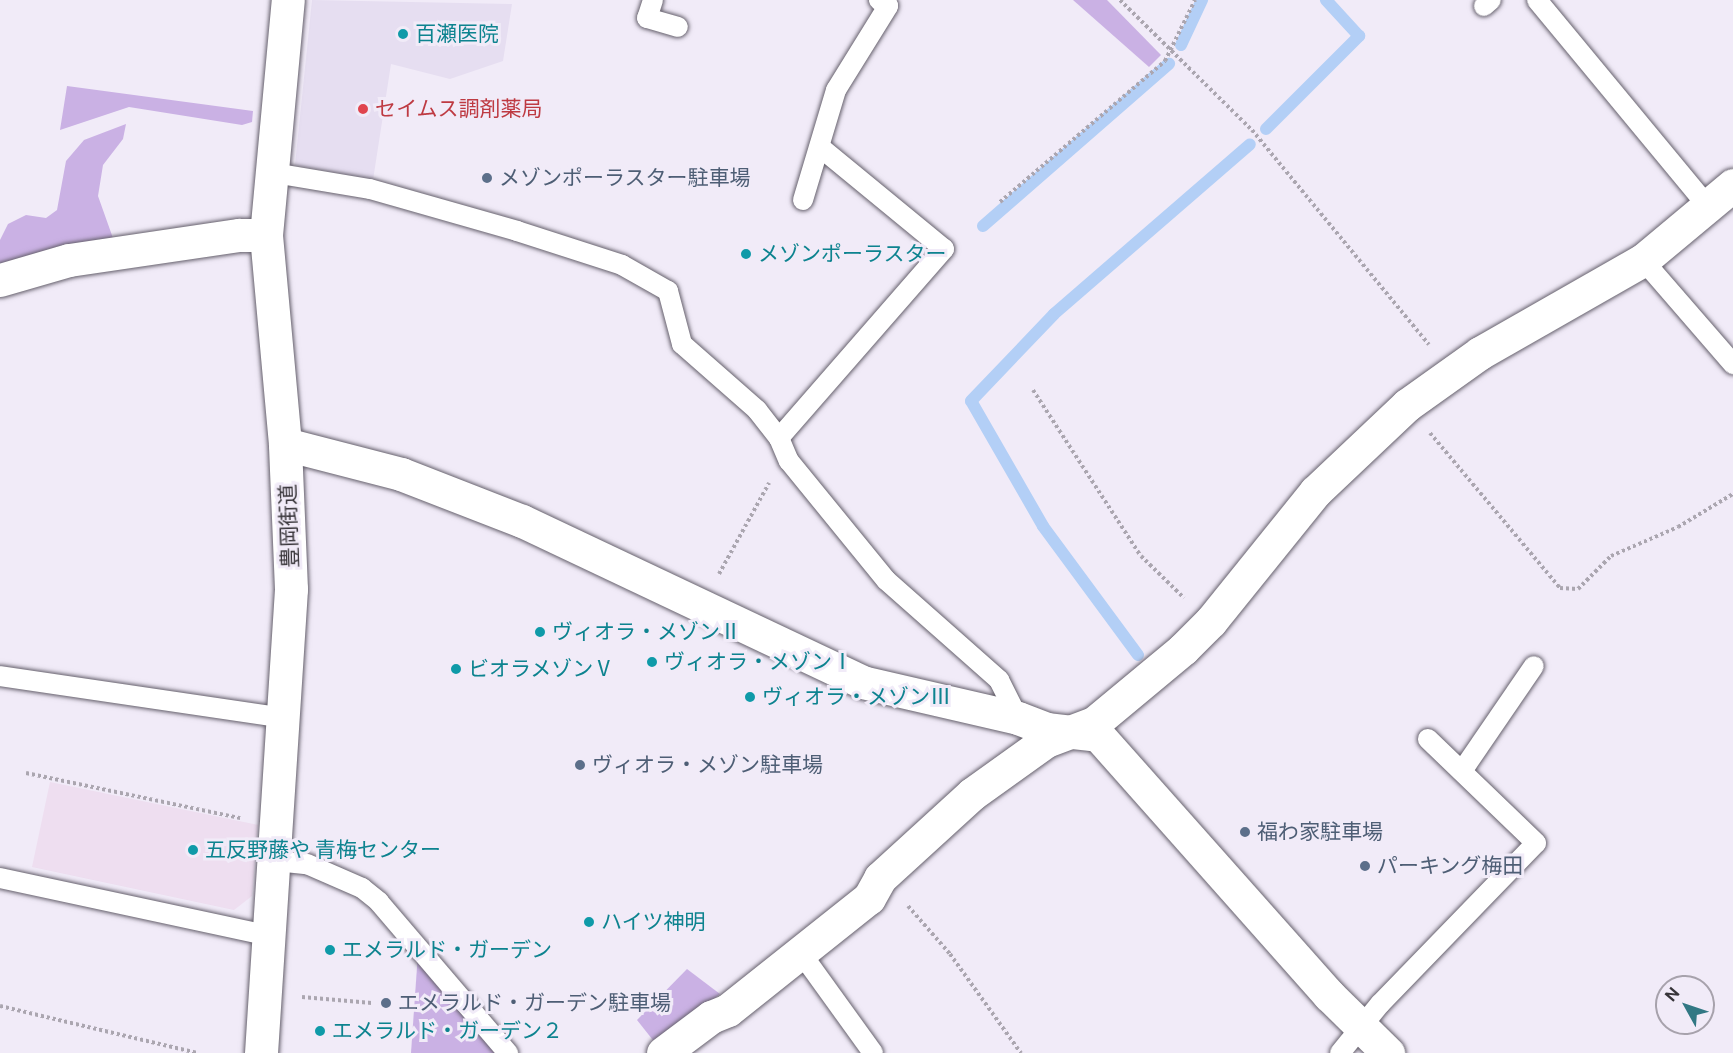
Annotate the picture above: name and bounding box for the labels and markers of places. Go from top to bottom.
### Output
place label: 百瀬医院 [415,21,499,47]
marker: 百瀬医院 [396,27,410,41]
place label: セイムス調剤薬局 [375,96,543,122]
marker: セイムス調剤薬局 [356,102,370,116]
place label: メゾンポーラスター駐車場 [499,165,751,191]
marker: メゾンポーラスター駐車場 [480,171,494,185]
place label: メゾンポーラスター [758,241,947,267]
marker: メゾンポーラスター [739,247,753,261]
place label: ヴィオラ・メゾンⅡ [552,619,741,645]
marker: ヴィオラ・メゾンⅡ [533,625,547,639]
place label: ヴィオラ・メゾンⅠ [664,649,853,675]
marker: ヴィオラ・メゾンⅠ [645,655,659,669]
place label: ビオラメゾンⅤ [468,656,615,682]
marker: ビオラメゾンⅤ [449,662,463,676]
place label: ヴィオラ・メゾンⅢ [762,684,951,710]
marker: ヴィオラ・メゾンⅢ [743,690,757,704]
place label: ヴィオラ・メゾン駐車場 [592,752,823,778]
marker: ヴィオラ・メゾン駐車場 [573,758,587,772]
place label: 福わ家駐車場 [1257,819,1383,845]
marker: 福わ家駐車場 [1238,825,1252,839]
place label: 五反野藤や 青梅センター [205,837,441,863]
marker: 五反野藤や 青梅センター [186,843,200,857]
place label: パーキング梅田 [1377,853,1524,879]
marker: パーキング梅田 [1358,859,1372,873]
place label: ハイツ神明 [601,909,706,935]
marker: ハイツ神明 [582,915,596,929]
place label: エメラルド・ガーデン [342,937,552,963]
marker: エメラルド・ガーデン [323,943,337,957]
place label: エメラルド・ガーデン駐車場 [398,990,671,1016]
marker: エメラルド・ガーデン駐車場 [379,996,393,1010]
place label: エメラルド・ガーデン２ [332,1018,563,1044]
marker: エメラルド・ガーデン２ [313,1024,327,1038]

